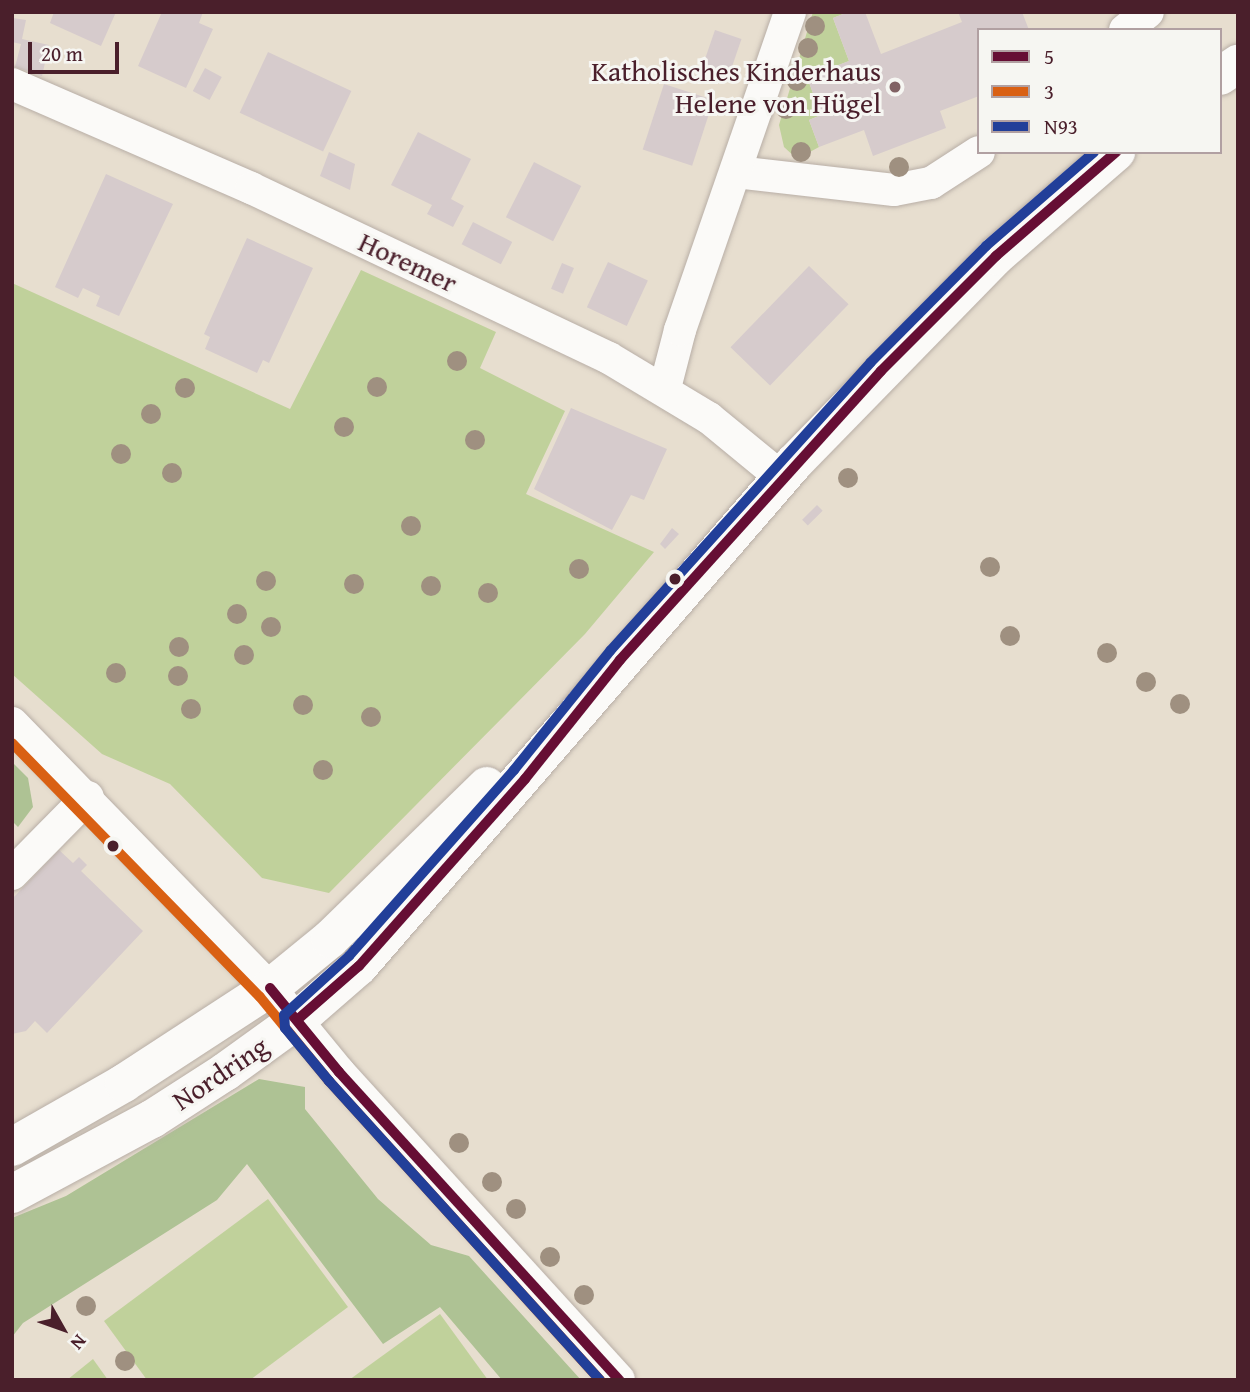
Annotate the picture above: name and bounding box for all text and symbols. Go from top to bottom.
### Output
scale bar [32,28,122,72]
legend [977,28,1222,154]
text: 20 m [41,38,83,69]
text: 5 [1044,41,1054,72]
place label: Katholisches Kinderhaus Helene von Hügel [591,54,881,120]
text: 3 [1044,76,1054,107]
marker: Katholisches Kinderhaus Helene von Hügel [887,79,903,95]
text: N93 [1044,111,1078,142]
street label: Horemer [353,225,463,299]
unlabelled marker [668,572,682,586]
unlabelled marker [106,839,120,853]
street label: Nordring [166,1029,274,1117]
north arrow [28,1294,98,1364]
text: N [64,1329,94,1356]

